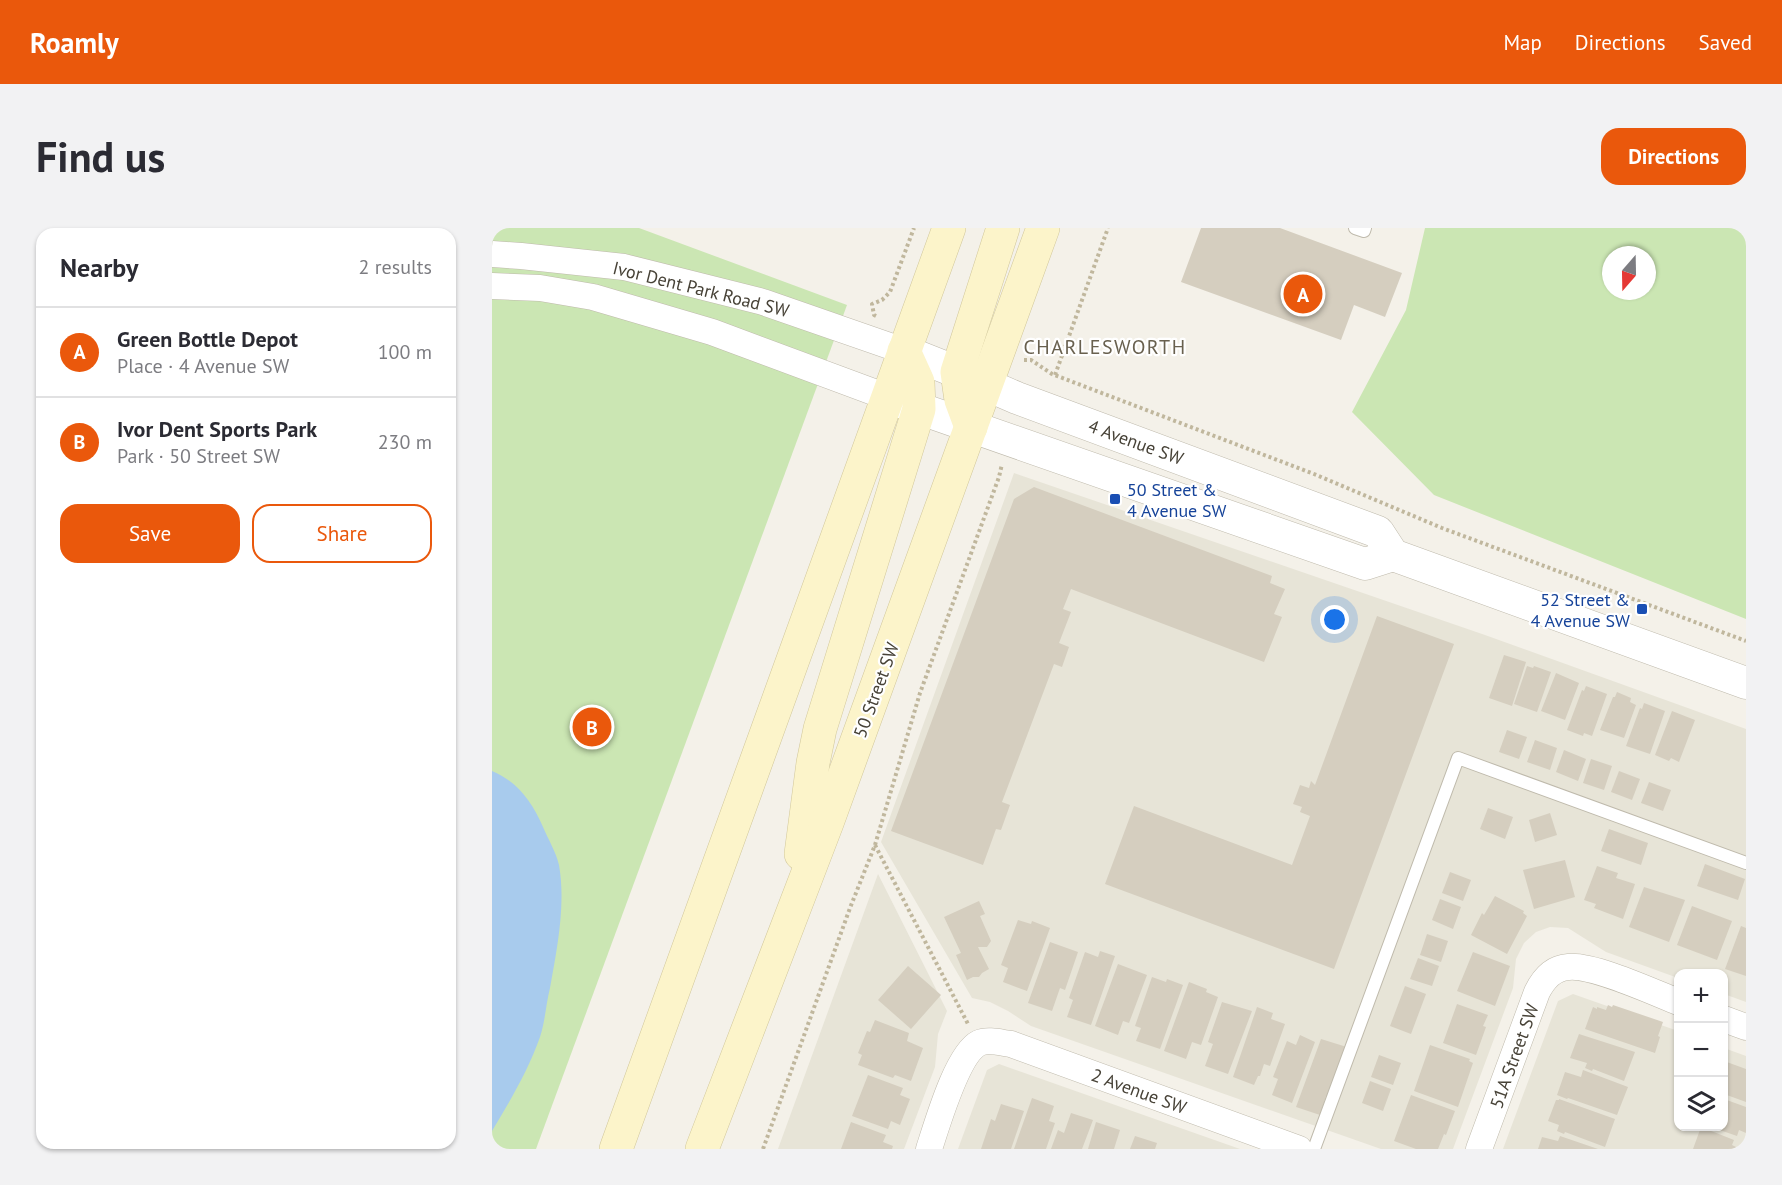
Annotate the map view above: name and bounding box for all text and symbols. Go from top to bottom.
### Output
text: Roamly [30,24,119,61]
text: Map [1503,29,1542,56]
text: Directions [1575,29,1666,56]
text: Saved [1699,29,1752,56]
button: Directions [1601,128,1746,185]
text: Find us [36,129,165,184]
north arrow [1602,246,1656,300]
text: Nearby [60,251,138,284]
text: 2 results [359,254,432,280]
street label: Ivor Dent Park Road SW [611,256,792,322]
pin: A [1284,272,1322,316]
text: Green Bottle Depot [117,325,298,353]
district label: CHARLESWORTH [1023,334,1187,360]
text: A [73,339,86,365]
text: 100 m [378,339,432,365]
text: Place · 4 Avenue SW [117,353,289,379]
street label: 4 Avenue SW [1085,414,1187,470]
text: Ivor Dent Sports Park [117,415,317,443]
text: B [74,429,85,455]
text: 230 m [378,429,432,455]
text: Park · 50 Street SW [117,443,280,469]
place label: 50 Street & 4 Avenue SW [1127,478,1227,522]
marker: 50 Street & 4 Avenue SW [1108,492,1122,506]
button: Save [60,504,240,563]
button: Share [252,504,432,563]
place label: 52 Street & 4 Avenue SW [1530,588,1630,632]
marker: 52 Street & 4 Avenue SW [1635,602,1649,616]
your location [1320,605,1349,634]
street label: 50 Street SW [848,639,904,741]
pin: B [572,704,612,750]
map controls [1674,969,1728,1131]
button: + [1674,969,1728,1023]
street label: 51A Street SW [1484,1001,1544,1111]
button: − [1674,1023,1728,1077]
street label: 2 Avenue SW [1088,1063,1190,1119]
button: layers [1674,1077,1728,1131]

